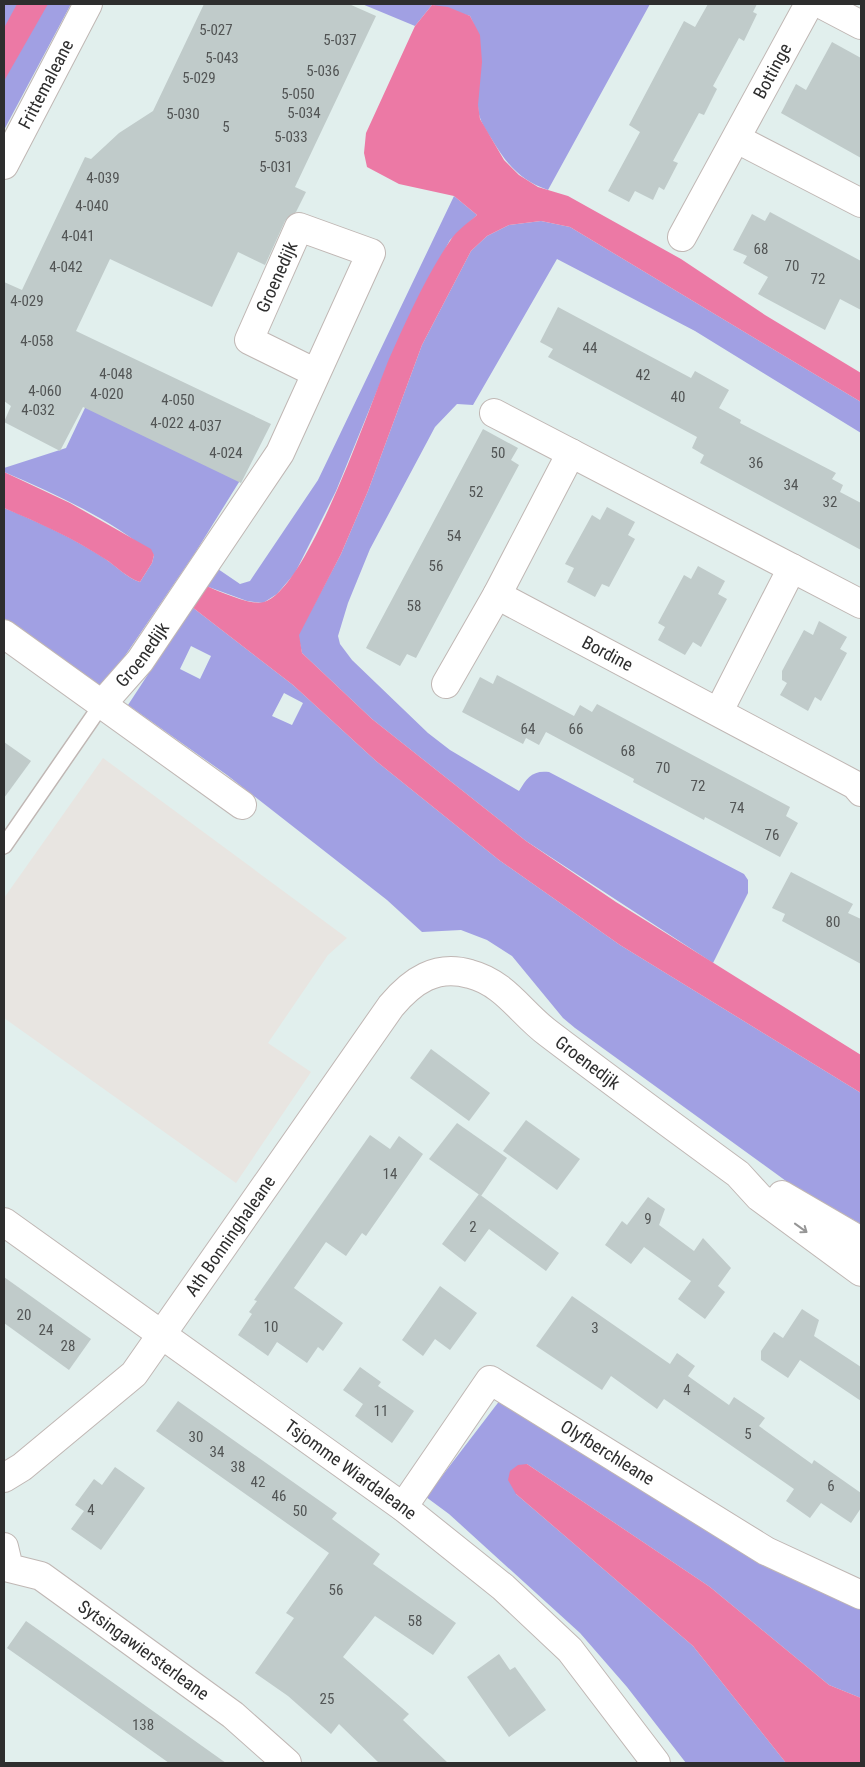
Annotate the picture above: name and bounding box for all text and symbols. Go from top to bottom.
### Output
house number: 5-027 [199,21,233,39]
house number: 5-037 [323,31,357,49]
street label: Frittemaleane [14,36,78,132]
street label: Bottinge [749,40,796,102]
house number: 5-043 [205,49,239,67]
house number: 5-036 [306,62,340,80]
house number: 5-029 [182,69,216,87]
house number: 5-050 [281,85,315,103]
house number: 5-034 [287,104,321,122]
house number: 5-030 [166,105,200,123]
house number: 5 [222,118,230,136]
house number: 5-033 [274,128,308,146]
house number: 5-031 [259,158,293,176]
house number: 4-039 [86,169,120,187]
house number: 4-040 [75,197,109,215]
house number: 4-041 [61,227,95,245]
street label: Groenedijk [252,238,302,316]
house number: 68 [754,240,768,258]
house number: 70 [785,257,799,275]
house number: 4-042 [49,258,83,276]
house number: 72 [811,270,825,288]
house number: 4-029 [10,292,44,310]
house number: 4-058 [20,332,54,350]
house number: 44 [583,339,597,357]
house number: 4-048 [99,365,133,383]
house number: 42 [636,366,650,384]
house number: 4-060 [28,382,62,400]
house number: 4-020 [90,385,124,403]
house number: 40 [671,388,685,406]
house number: 4-050 [161,391,195,409]
house number: 4-032 [21,401,55,419]
house number: 4-022 [150,414,184,432]
house number: 4-037 [188,417,222,435]
house number: 4-024 [209,444,243,462]
house number: 50 [491,444,505,462]
house number: 36 [749,454,763,472]
house number: 34 [784,476,798,494]
house number: 52 [469,483,483,501]
house number: 32 [823,493,837,511]
house number: 54 [447,527,461,545]
house number: 56 [429,557,443,575]
house number: 58 [407,597,421,615]
street label: Groenedijk [111,618,173,691]
street label: Bordine [579,631,637,675]
house number: 64 [521,720,535,738]
house number: 66 [569,720,583,738]
house number: 68 [621,742,635,760]
house number: 70 [656,759,670,777]
house number: 72 [691,777,705,795]
house number: 74 [730,799,744,817]
house number: 76 [765,826,779,844]
house number: 80 [826,913,840,931]
street label: Groenedijk [551,1031,625,1094]
house number: 14 [383,1165,397,1183]
street label: Ath Bonninghaleane [181,1171,279,1300]
house number: 9 [644,1210,652,1228]
house number: 2 [469,1218,477,1236]
one-way arrow [794,1223,808,1233]
house number: 20 [17,1306,31,1324]
house number: 10 [264,1318,278,1336]
house number: 3 [591,1319,599,1337]
house number: 24 [39,1321,53,1339]
house number: 28 [61,1337,75,1355]
house number: 4 [683,1381,691,1399]
house number: 11 [374,1402,388,1420]
street label: Tsjomme Wiardaleane [281,1415,421,1524]
street label: Olyfberchleane [557,1415,658,1489]
house number: 5 [744,1425,752,1443]
house number: 30 [189,1428,203,1446]
house number: 34 [210,1443,224,1461]
house number: 38 [231,1458,245,1476]
house number: 42 [251,1473,265,1491]
house number: 6 [827,1477,835,1495]
house number: 46 [272,1487,286,1505]
house number: 4 [87,1501,95,1519]
house number: 50 [293,1502,307,1520]
house number: 56 [329,1581,343,1599]
street label: Sytsingawiersterleane [74,1595,213,1704]
house number: 58 [408,1612,422,1630]
house number: 25 [320,1690,334,1708]
house number: 138 [132,1716,154,1734]

